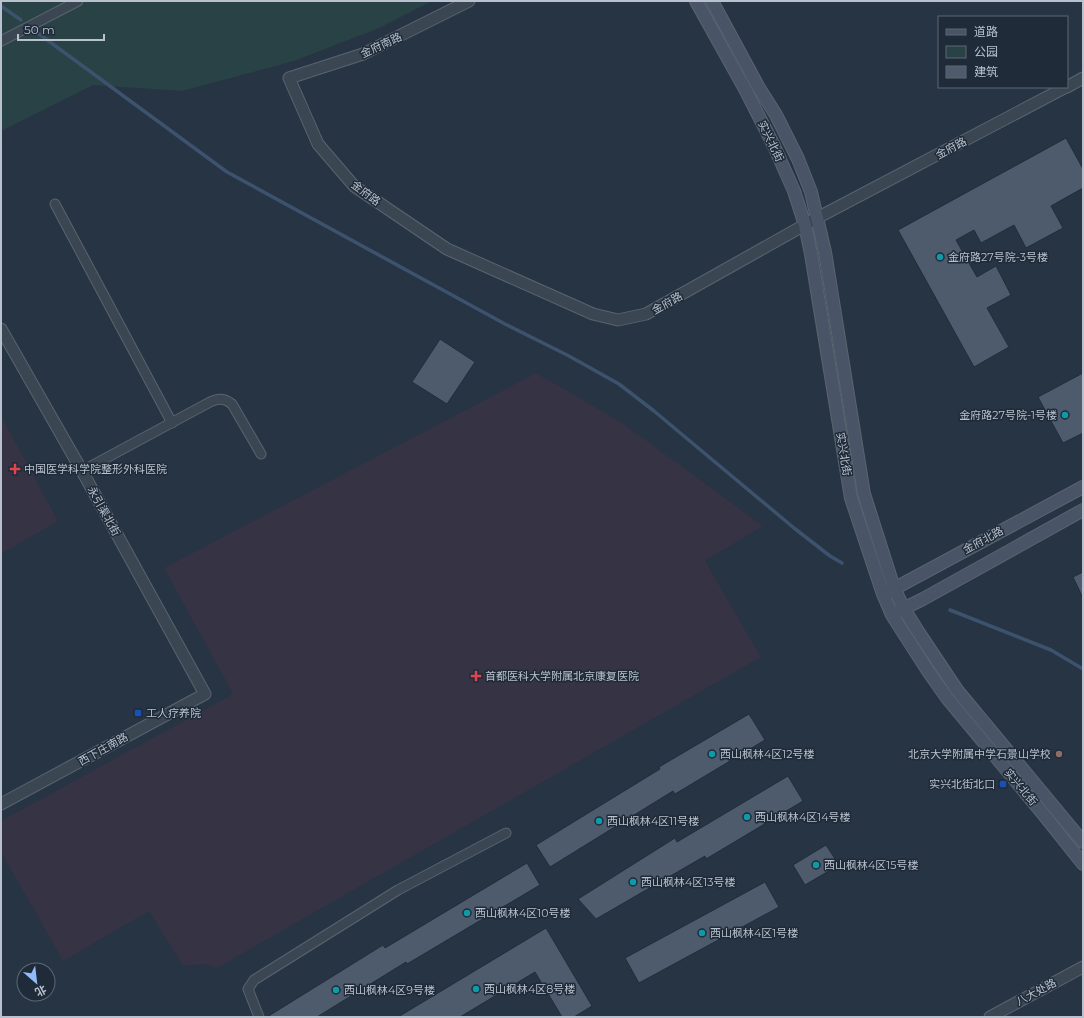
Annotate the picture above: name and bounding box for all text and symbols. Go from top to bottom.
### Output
scale bar [18,16,104,42]
legend [938,16,1068,88]
text: 50 m [24,22,55,37]
text: 道路 [974,24,998,39]
street label: 金府南路 [358,29,404,61]
text: 公园 [974,44,998,59]
text: 建筑 [974,64,998,79]
street label: 实兴北街 [755,118,787,164]
street label: 金府路 [933,134,969,162]
street label: 金府路 [349,177,383,209]
place label: 金府路27号院-3号楼 [948,250,1048,264]
marker: 金府路27号院-3号楼 [935,252,945,262]
street label: 金府路 [649,289,685,317]
place label: 金府路27号院-1号楼 [959,408,1057,422]
marker: 金府路27号院-1号楼 [1060,410,1070,420]
street label: 实兴北街 [834,431,854,477]
place label: 中国医学科学院整形外科医院 [24,462,167,476]
marker: 中国医学科学院整形外科医院 [9,463,21,475]
street label: 永引渠北街 [85,484,123,538]
street label: 金府北路 [960,523,1006,557]
place label: 首都医科大学附属北京康复医院 [485,669,639,683]
marker: 首都医科大学附属北京康复医院 [470,670,482,682]
place label: 工人疗养院 [146,706,201,720]
marker: 工人疗养院 [133,708,143,718]
street label: 西下庄南路 [76,730,130,768]
place label: 西山枫林4区12号楼 [720,747,815,761]
place label: 北京大学附属中学石景山学校 [908,747,1051,761]
marker: 西山枫林4区12号楼 [707,749,717,759]
marker: 北京大学附属中学石景山学校 [1054,749,1064,759]
street label: 实兴北街 [1001,766,1041,808]
place label: 实兴北街北口 [929,777,995,791]
marker: 实兴北街北口 [998,779,1008,789]
place label: 西山枫林4区14号楼 [755,810,851,824]
marker: 西山枫林4区14号楼 [742,812,752,822]
place label: 西山枫林4区11号楼 [607,814,699,828]
marker: 西山枫林4区11号楼 [594,816,604,826]
place label: 西山枫林4区15号楼 [824,858,918,872]
marker: 西山枫林4区15号楼 [811,860,821,870]
place label: 西山枫林4区13号楼 [641,875,735,889]
marker: 西山枫林4区13号楼 [628,877,638,887]
place label: 西山枫林4区10号楼 [475,906,571,920]
marker: 西山枫林4区10号楼 [462,908,472,918]
place label: 西山枫林4区1号楼 [710,926,798,940]
marker: 西山枫林4区1号楼 [697,928,707,938]
north arrow [16,962,56,1002]
street label: 八大处路 [1013,975,1059,1009]
text: 北 [33,982,49,1000]
place label: 西山枫林4区8号楼 [484,982,575,996]
place label: 西山枫林4区9号楼 [344,983,435,997]
marker: 西山枫林4区8号楼 [471,984,481,994]
marker: 西山枫林4区9号楼 [331,985,341,995]

